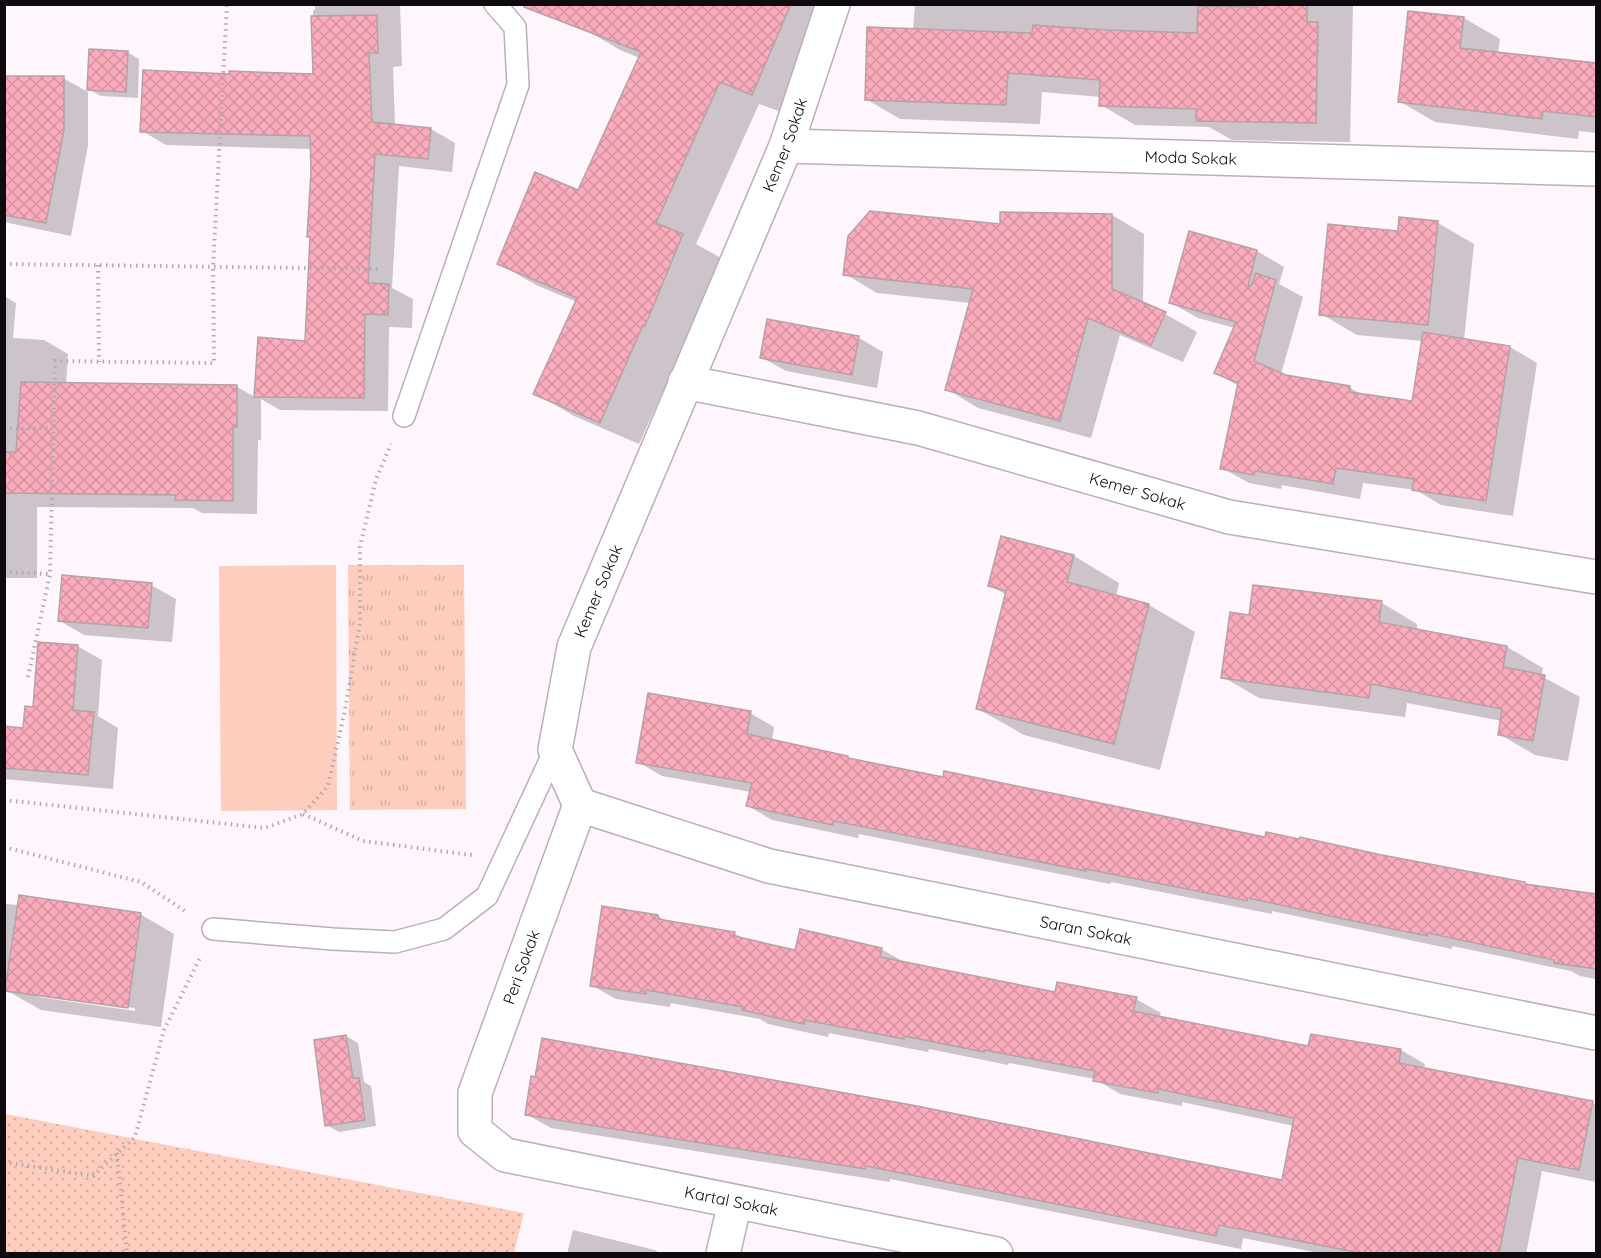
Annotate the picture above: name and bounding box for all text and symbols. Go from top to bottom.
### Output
street label: Kemer Sokak [758,95,811,195]
street label: Moda Sokak [1145,146,1237,169]
street label: Kemer Sokak [1087,468,1188,514]
street label: Kemer Sokak [569,541,626,641]
street label: Saran Sokak [1038,911,1134,949]
street label: Peri Sokak [498,927,544,1007]
street label: Kartal Sokak [683,1181,780,1220]

